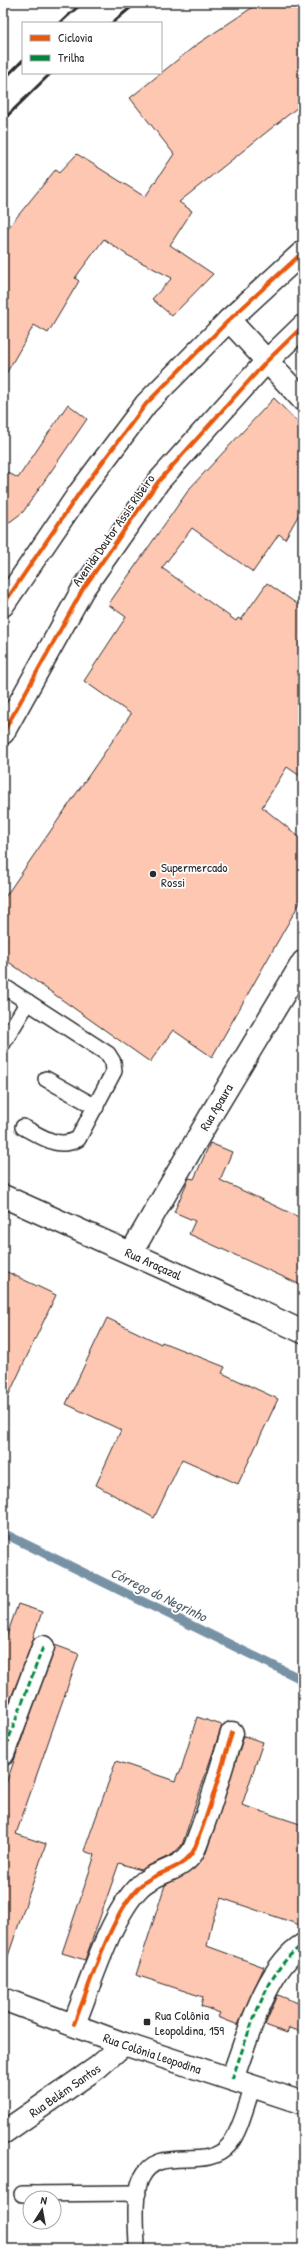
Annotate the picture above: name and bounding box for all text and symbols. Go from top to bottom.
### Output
legend [22,22,162,74]
text: Ciclovia [58,29,92,46]
text: Trilha [58,49,84,66]
street label: Avenida Doutor Assis Ribeiro [68,470,158,590]
place label: Supermercado Rossi [161,858,227,891]
marker: Supermercado Rossi [148,869,158,879]
street label: Rua Apaura [195,1080,237,1134]
street label: Rua Araçazal [122,1243,185,1284]
water label: Córrego do Negrinho [107,1563,211,1627]
place label: Rua Colônia Leopoldina, 159 [155,2006,224,2039]
marker: Rua Colônia Leopoldina, 159 [142,2017,152,2027]
street label: Rua Colônia Leopodina [101,2028,204,2078]
street label: Rua Belém Santos [25,2059,104,2121]
north arrow [22,2190,62,2230]
text: N [40,2193,48,2208]

